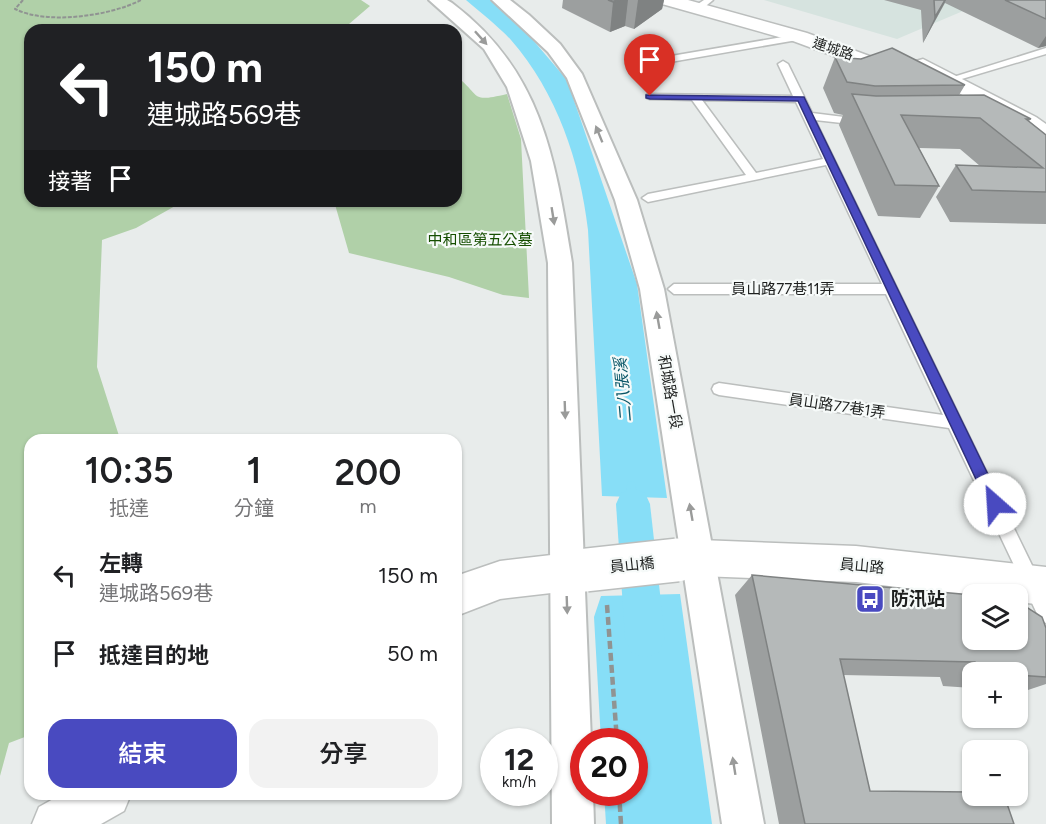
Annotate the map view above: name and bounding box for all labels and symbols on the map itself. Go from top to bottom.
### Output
one-way arrow [474,31,488,46]
pin [624,34,675,96]
street label: 連城路 [810,34,856,64]
one-way arrow [594,125,604,143]
one-way arrow [549,206,558,225]
park label: 中和區第五公墓 [427,231,533,249]
street label: 員山路77巷11弄 [731,280,835,298]
one-way arrow [653,310,662,329]
street label: 和城路一段 [655,353,685,431]
water label: 二八張溪 [611,355,635,423]
street label: 員山路77巷1弄 [788,390,886,422]
one-way arrow [560,401,570,420]
position arrow [963,472,1027,536]
one-way arrow [687,502,696,521]
street label: 員山橋 [609,554,655,576]
street label: 員山路 [839,555,885,577]
bus stop icon: 防汛站 [854,583,886,615]
place label: 防汛站 [891,588,945,610]
one-way arrow [562,596,572,615]
speed limit sign: 20 [570,728,648,806]
one-way arrow [730,757,739,776]

